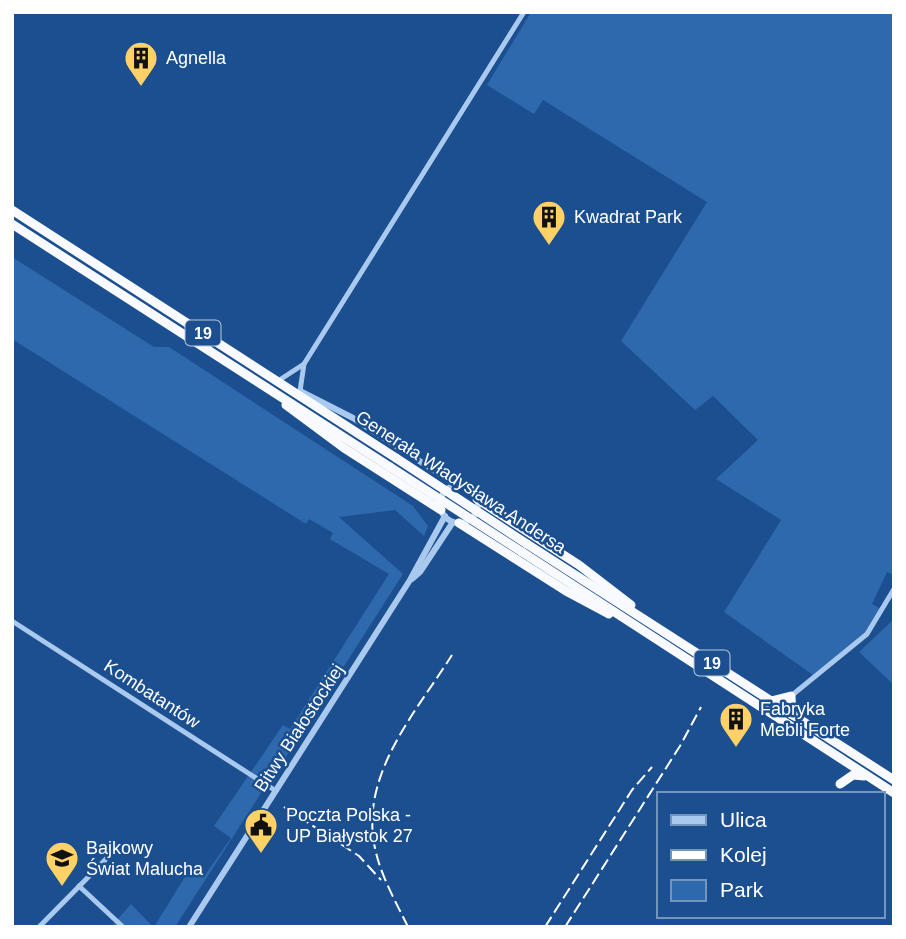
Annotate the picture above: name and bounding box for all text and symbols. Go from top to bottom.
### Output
building icon: Agnella [122,39,160,88]
place label: Agnella [166,48,227,68]
building icon: Kwadrat Park [530,198,568,247]
place label: Kwadrat Park [574,207,683,227]
road number: 19 [186,320,220,346]
street label: Generała Władysława Andersa [352,407,570,558]
road number: 19 [694,650,730,676]
street label: Kombatantów [100,656,204,733]
street label: Bitwy Białostockiej [250,660,348,796]
place label: Fabryka Mebli Forte [760,699,850,740]
building icon: Fabryka Mebli Forte [717,700,755,749]
legend [657,792,885,918]
place label: Poczta Polska - UP Białystok 27 [286,805,413,846]
public building icon: Poczta Polska - UP Białystok 27 [242,806,280,855]
text: Ulica [720,808,767,831]
place label: Bajkowy Świat Malucha [86,838,204,879]
school or university icon: Bajkowy Świat Malucha [43,839,81,888]
text: Kolej [720,843,767,866]
text: Park [720,878,764,901]

